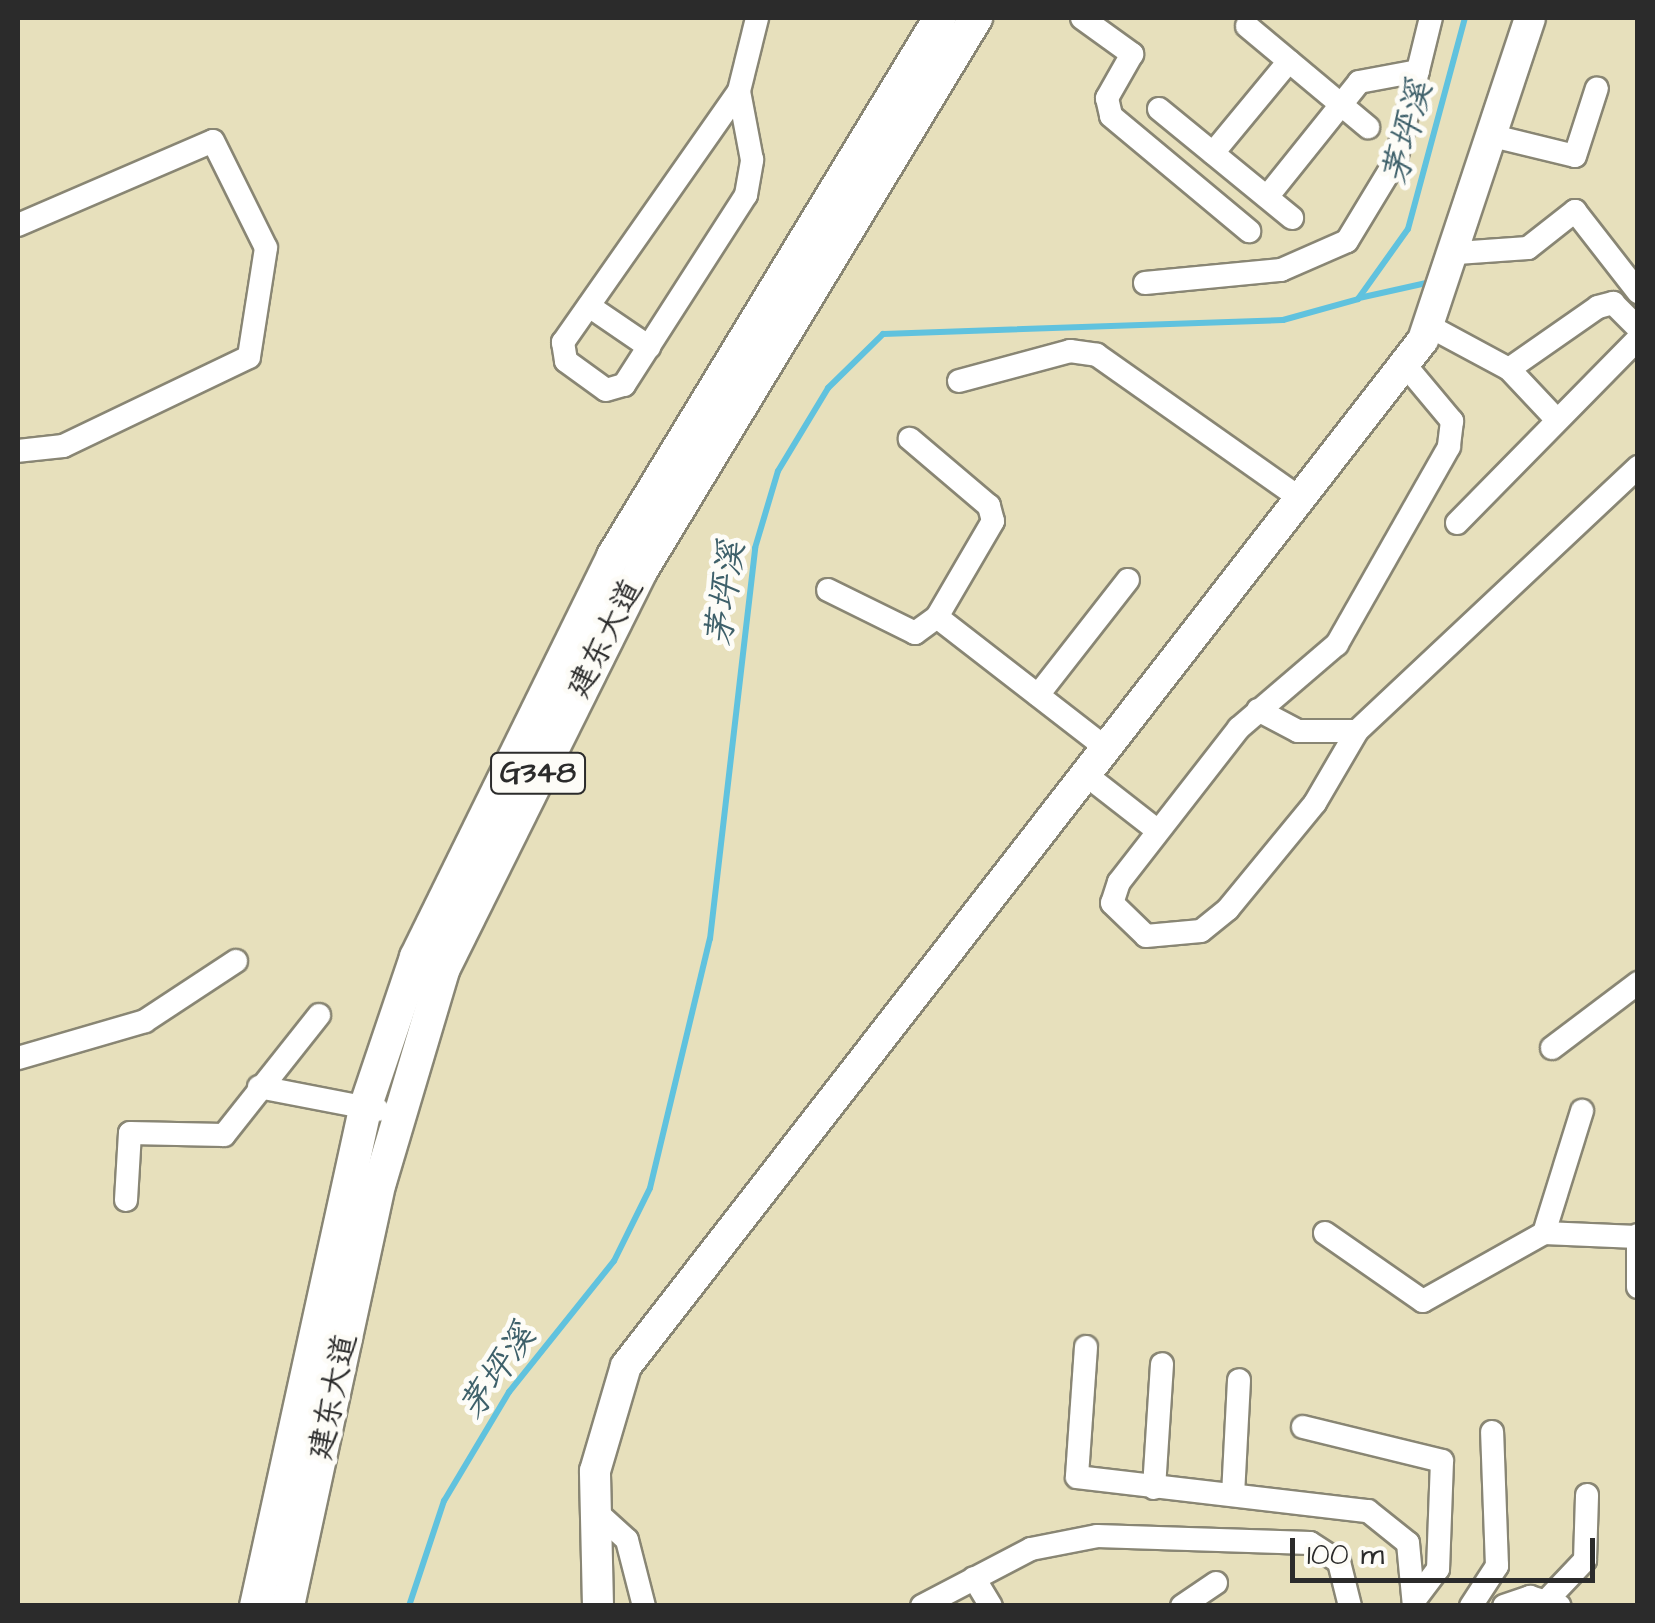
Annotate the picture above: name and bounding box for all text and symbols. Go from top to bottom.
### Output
water label: 茅坪溪 [1374,77,1442,189]
water label: 茅坪溪 [698,539,754,649]
street label: 建东大道 [560,573,652,705]
road number: G348 [488,748,588,798]
water label: 茅坪溪 [451,1317,545,1427]
street label: 建东大道 [302,1330,366,1464]
scale bar [1295,1518,1600,1580]
text: 100 m [1307,1534,1384,1576]

